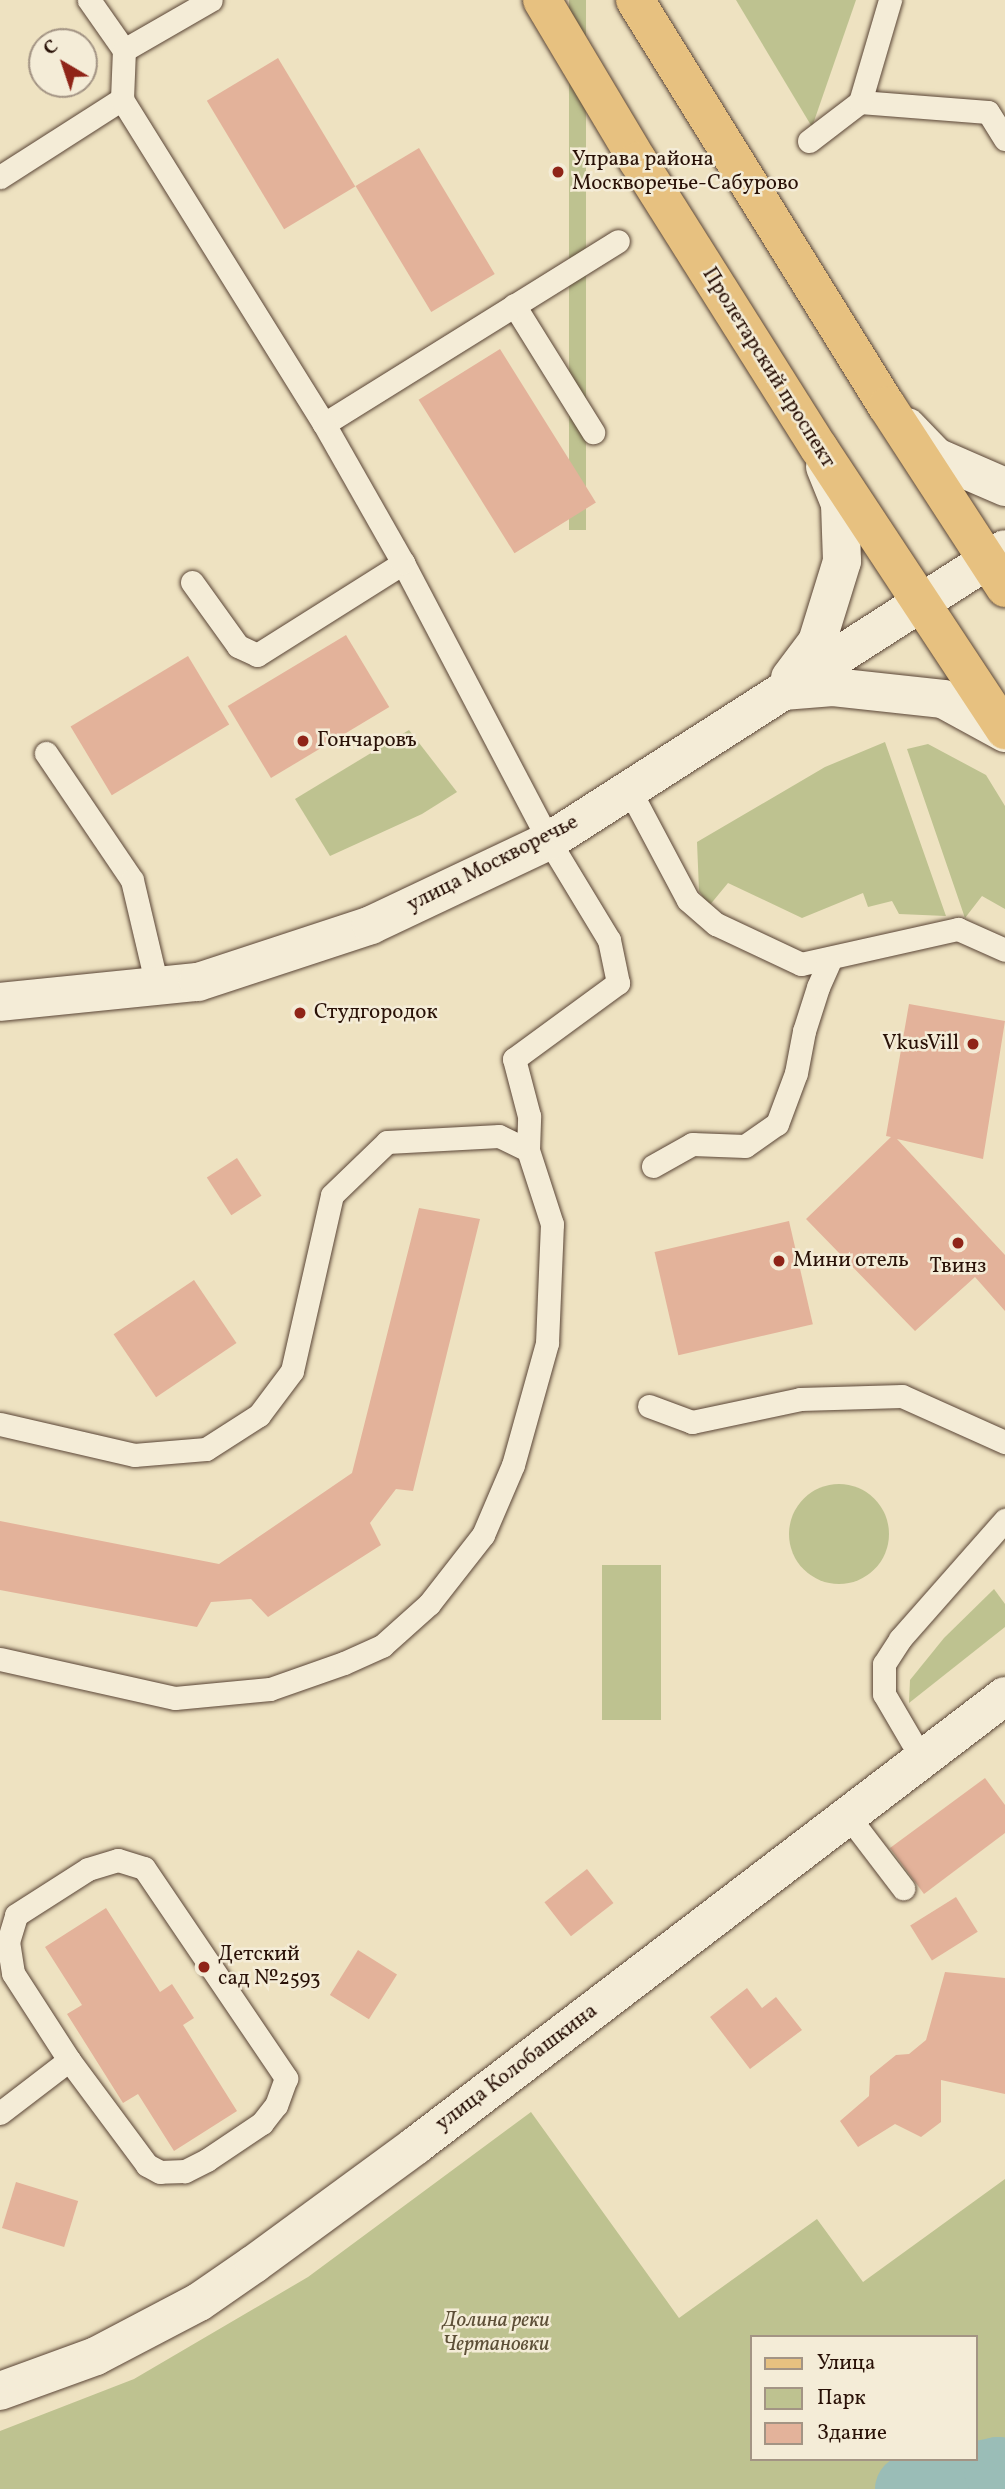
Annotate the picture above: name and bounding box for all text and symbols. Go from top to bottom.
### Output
north arrow [28,28,98,98]
text: С [38,34,64,62]
place label: Управа района Москворечье-Сабурово [572,147,799,197]
marker: Управа района Москворечье-Сабурово [550,164,566,180]
street label: Пролетарский проспект [696,263,840,473]
place label: Гончаровъ [317,728,417,754]
marker: Гончаровъ [295,733,311,749]
street label: улица Москворечье [403,810,583,918]
place label: Студгородок [314,1000,438,1026]
marker: Студгородок [292,1005,308,1021]
place label: VkusVill [882,1031,959,1057]
marker: VkusVill [965,1036,981,1052]
marker: Твинз [950,1235,966,1251]
place label: Мини отель [793,1248,909,1274]
marker: Мини отель [771,1253,787,1269]
place label: Твинз [930,1254,986,1280]
place label: Детский сад №2593 [218,1942,321,1992]
marker: Детский сад №2593 [196,1959,212,1975]
street label: улица Колобашкина [431,1999,603,2137]
park label: Долина реки Чертановки [442,2308,550,2358]
legend [750,2335,977,2461]
text: Улица [817,2349,875,2378]
text: Парк [817,2384,866,2413]
text: Здание [817,2419,887,2448]

